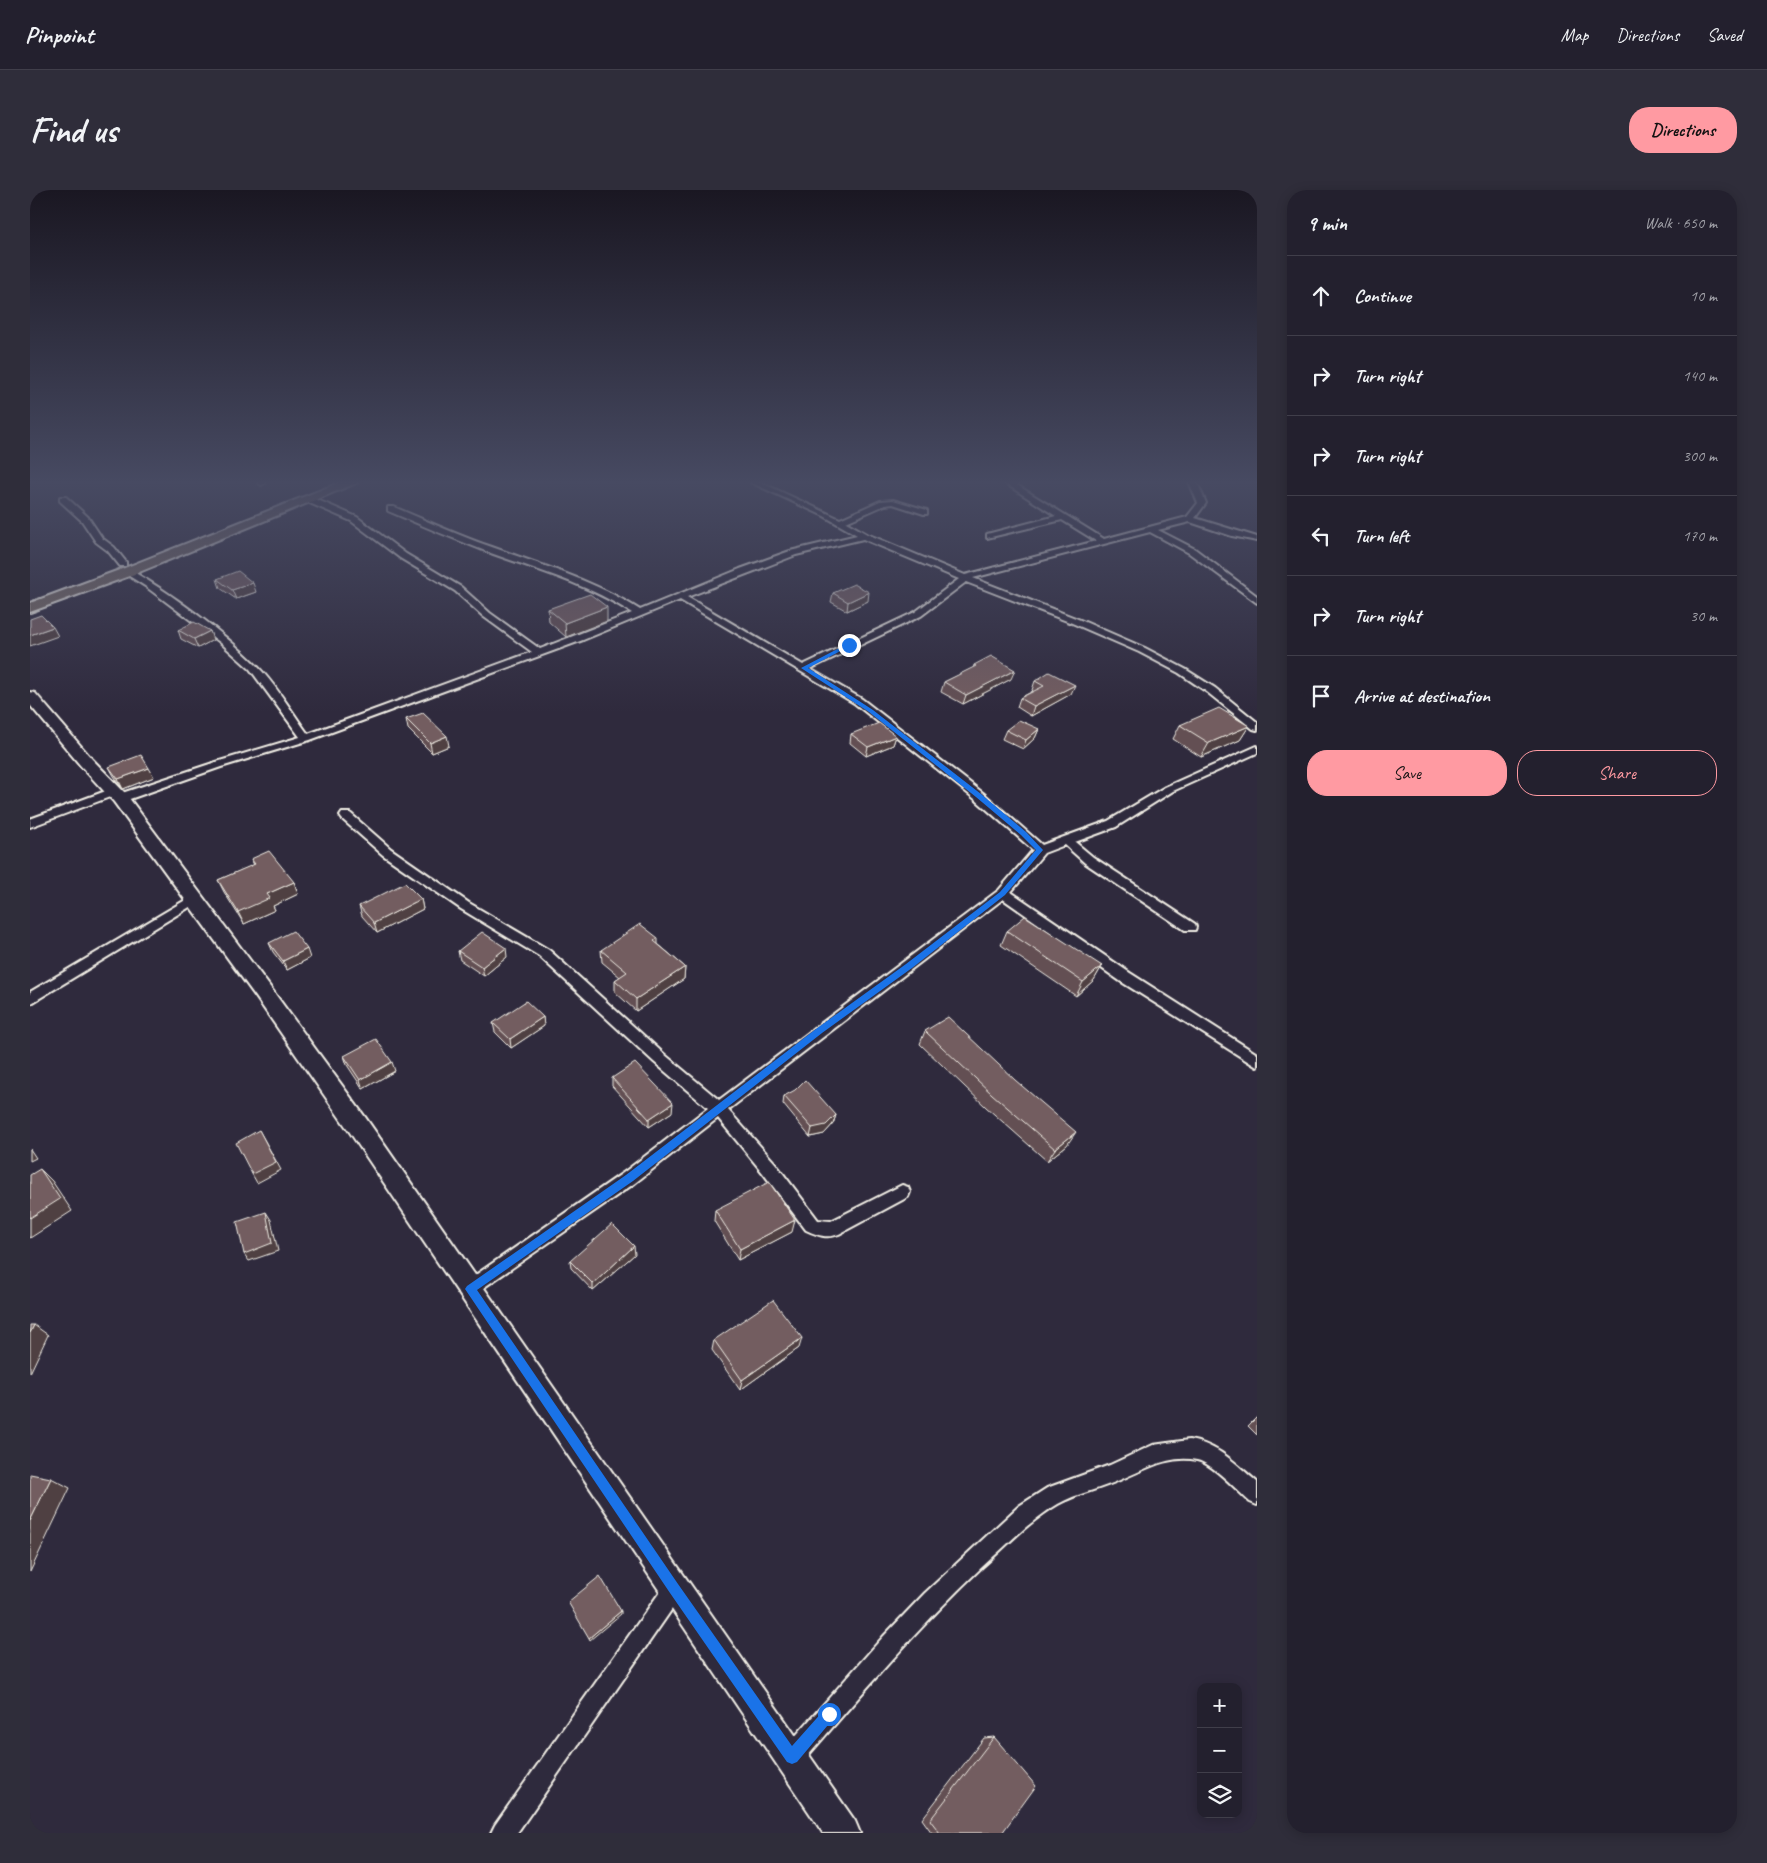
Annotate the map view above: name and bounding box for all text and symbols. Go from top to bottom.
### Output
text: Pinpoint [25,20,94,50]
text: Map [1561,24,1588,46]
text: Directions [1616,24,1679,46]
text: Saved [1707,24,1742,46]
button: Directions [1629,107,1737,153]
text: Find us [30,108,117,153]
text: 9 min [1307,210,1347,236]
text: Walk · 650 m [1645,213,1717,233]
icon: ahead [1307,282,1335,310]
text: Continue [1354,284,1411,308]
text: 10 m [1690,286,1717,306]
icon: right [1307,362,1335,390]
text: Turn right [1354,364,1421,388]
text: 140 m [1683,366,1717,386]
icon: right [1307,442,1335,470]
text: Turn right [1354,444,1421,468]
text: 300 m [1683,446,1717,466]
icon: left [1307,522,1335,550]
text: Turn left [1354,524,1409,548]
text: 170 m [1683,526,1717,546]
icon: right [1307,602,1335,630]
text: Turn right [1354,604,1421,628]
text: 30 m [1690,606,1717,626]
route end [838,634,861,657]
icon: arrive [1307,682,1335,710]
text: Arrive at destination [1354,684,1490,708]
button: Save [1307,750,1507,796]
button: Share [1517,750,1717,796]
map controls [1197,1683,1242,1818]
button: + [1197,1683,1242,1728]
route start [818,1703,841,1726]
button: − [1197,1728,1242,1773]
button: layers [1197,1773,1242,1818]

